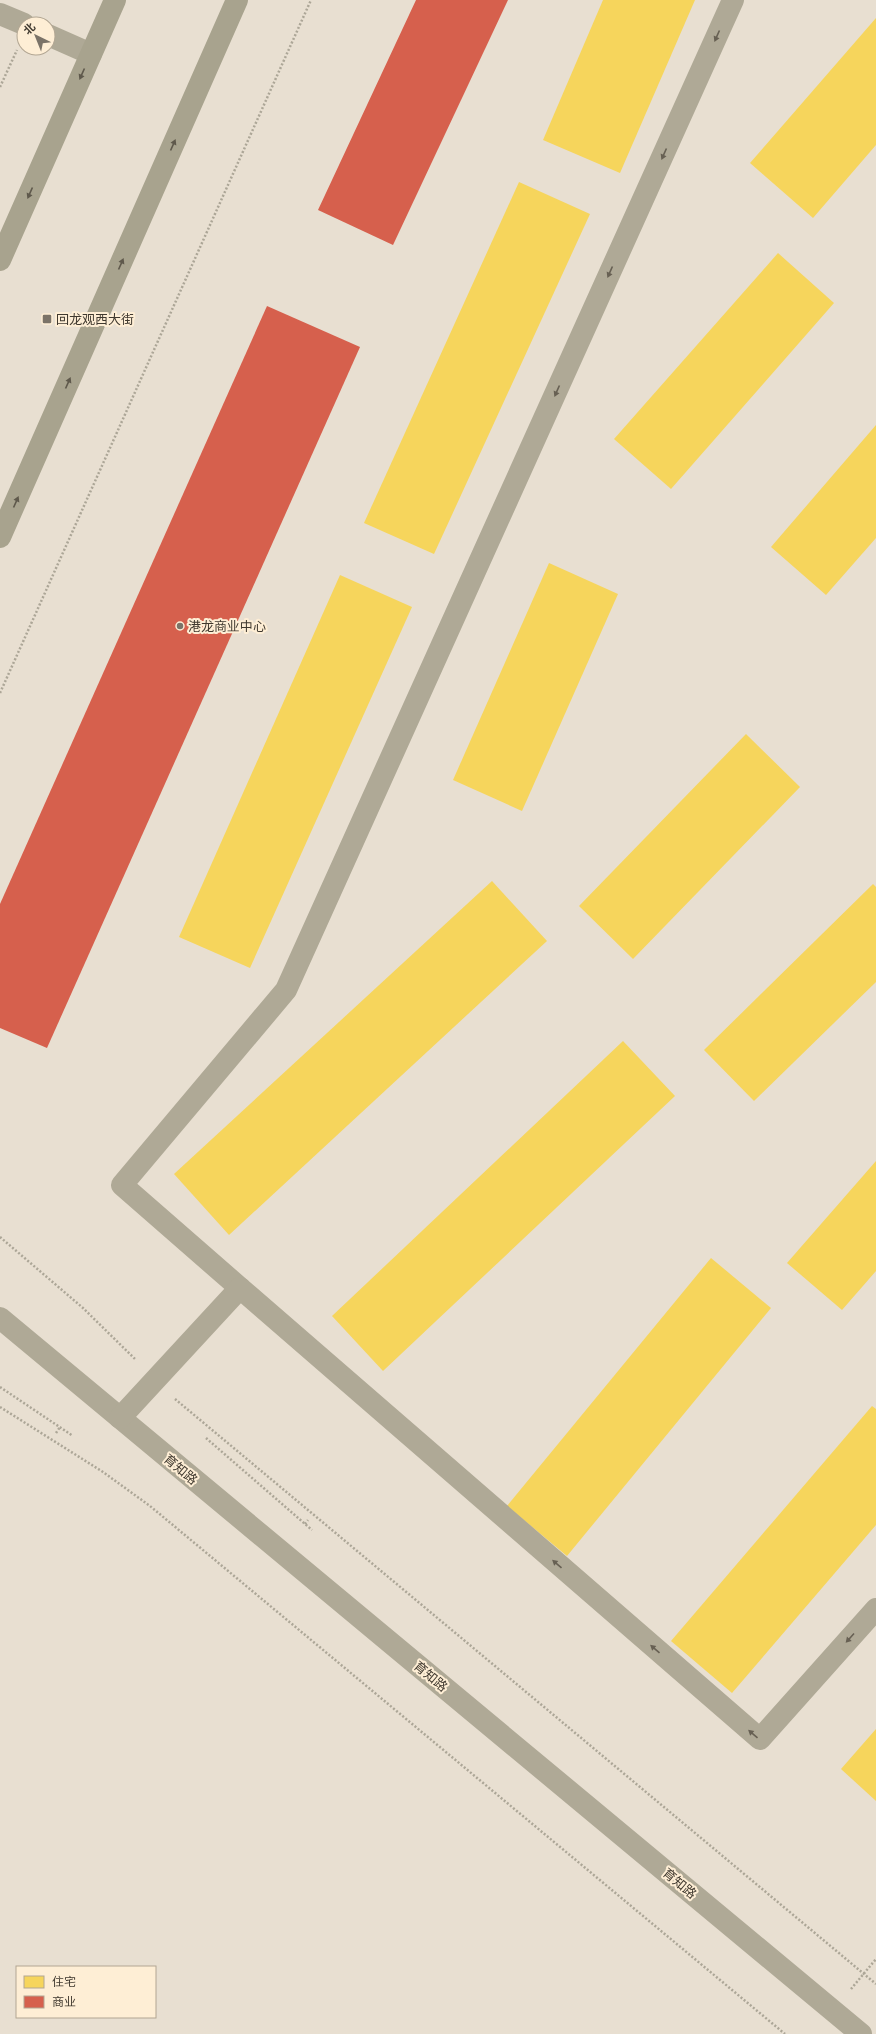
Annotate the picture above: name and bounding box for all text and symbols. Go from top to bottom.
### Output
north arrow [16,16,56,56]
text: 北 [21,21,38,38]
one-way arrow [714,30,720,41]
one-way arrow [79,68,85,80]
one-way arrow [170,139,176,150]
one-way arrow [661,148,667,160]
one-way arrow [26,187,33,199]
one-way arrow [118,257,124,269]
one-way arrow [607,267,613,278]
place label: 回龙观西大街 [56,312,134,328]
marker: 回龙观西大街 [41,313,53,325]
one-way arrow [65,377,71,388]
one-way arrow [554,385,560,397]
one-way arrow [13,496,19,507]
place label: 港龙商业中心 [188,619,266,635]
marker: 港龙商业中心 [175,621,185,631]
street label: 育知路 [160,1451,200,1488]
one-way arrow [552,1559,562,1568]
one-way arrow [845,1633,855,1643]
one-way arrow [650,1644,661,1653]
street label: 育知路 [410,1658,450,1695]
one-way arrow [748,1729,759,1738]
street label: 育知路 [659,1865,699,1902]
legend [16,1966,156,2018]
text: 住宅 [52,1975,76,1989]
text: 商业 [52,1995,76,2009]

